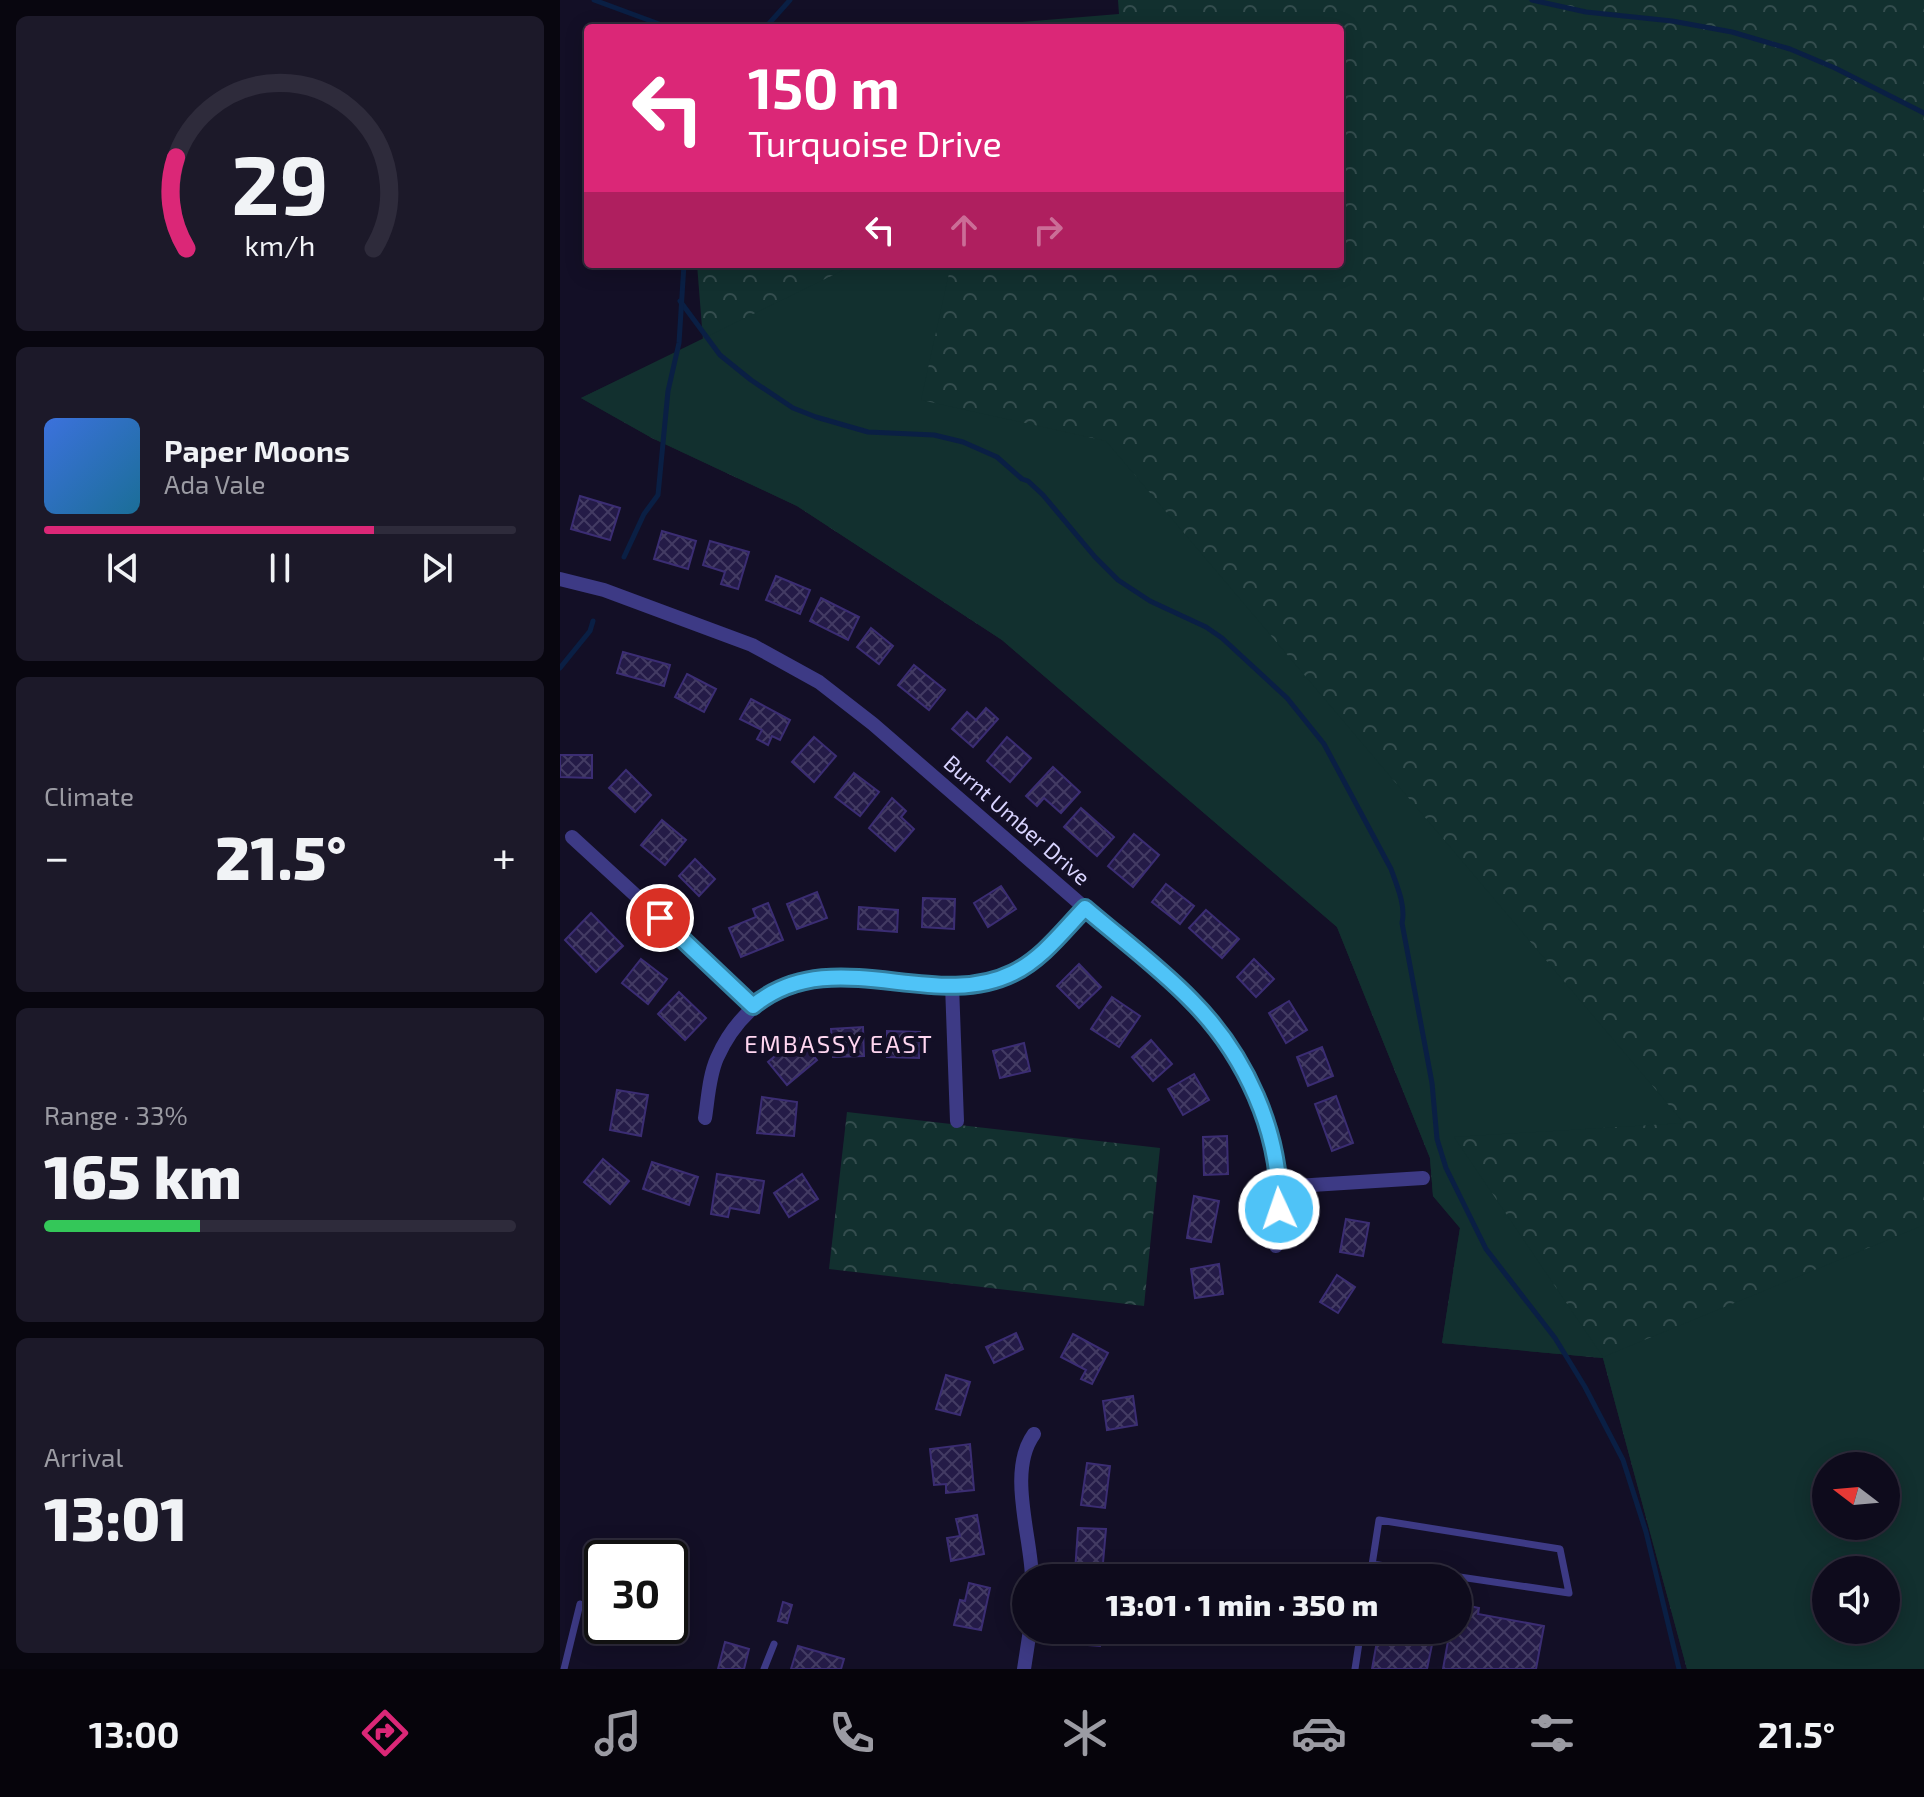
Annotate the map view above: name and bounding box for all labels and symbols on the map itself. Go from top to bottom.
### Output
street label: Burnt Umber Drive [939,749,1096,890]
pin [626,884,694,952]
district label: EMBASSY EAST [744,1029,934,1058]
position arrow [1237,1167,1321,1251]
north arrow [1812,1452,1900,1540]
speed limit sign: 30 [584,1540,688,1644]

